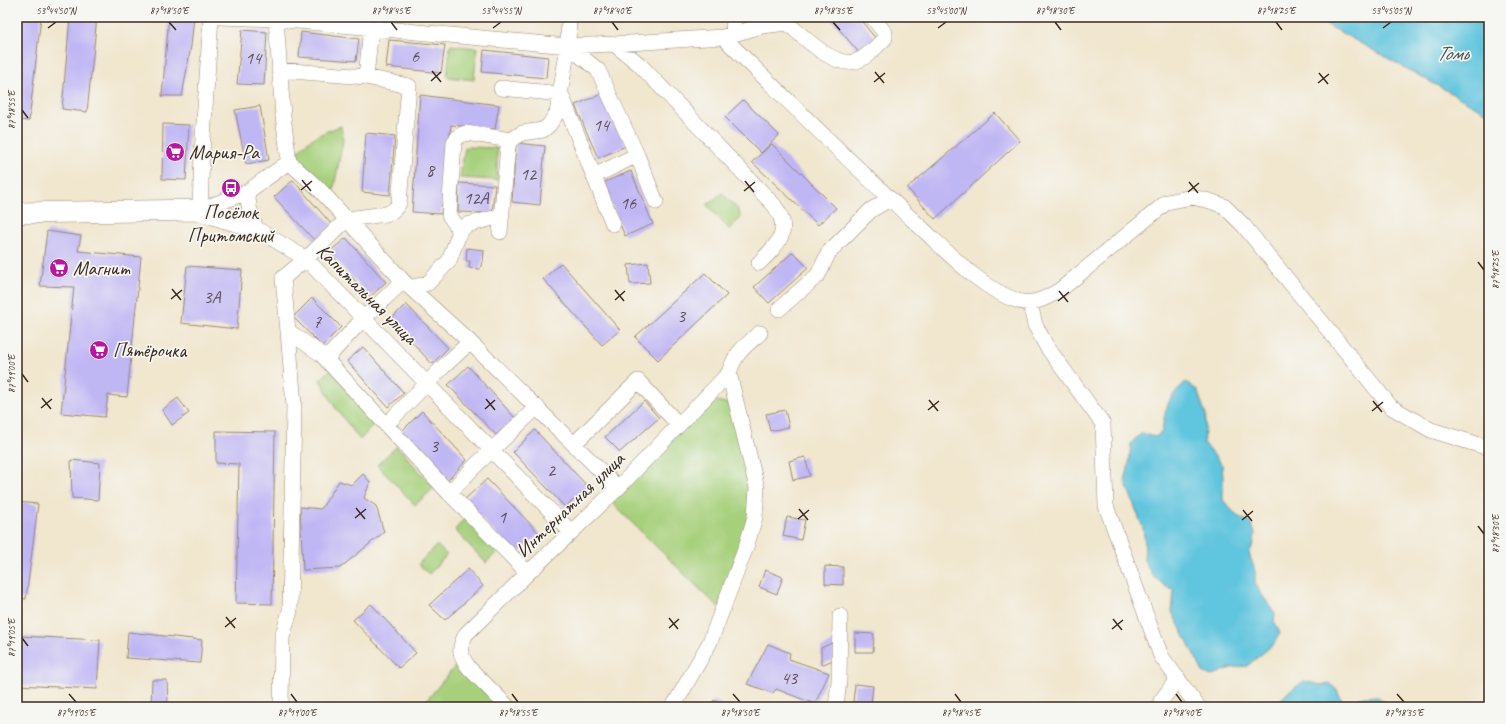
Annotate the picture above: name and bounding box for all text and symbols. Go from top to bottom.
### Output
text: 53°44'50"N [36,4,78,17]
text: 87°18'50"E [150,4,190,17]
text: 87°18'45"E [372,4,412,17]
text: 53°44'55"N [481,4,523,17]
text: 87°18'40"E [593,4,633,17]
text: 87°18'35"E [814,4,854,17]
text: 53°45'00"N [926,4,968,17]
text: 87°18'30"E [1036,4,1076,17]
text: 87°18'25"E [1257,4,1297,17]
text: 53°45'05"N [1371,4,1413,17]
water label: Томь [1436,40,1471,66]
house number: 6 [411,45,420,67]
house number: 14 [245,47,263,69]
text: 87°18'55"E [5,89,18,129]
house number: 14 [593,114,611,136]
place label: Мария-Ра [189,140,260,165]
supermarket icon: Мария-Ра [164,141,186,163]
house number: 8 [426,159,436,181]
house number: 12 [520,163,538,185]
bus stop icon: Посёлок Притомский [220,177,242,199]
house number: 12А [463,187,490,209]
house number: 16 [620,192,637,214]
place label: Посёлок Притомский [188,200,276,248]
street label: Капитальная улица [311,238,424,351]
text: 87°18'25"E [1489,249,1502,289]
place label: Магнит [73,256,131,281]
supermarket icon: Магнит [48,257,70,279]
house number: 3А [203,286,222,308]
house number: 3 [677,305,687,327]
house number: 7 [313,311,322,333]
place label: Пятёрочка [113,338,188,363]
supermarket icon: Пятёрочка [88,339,110,361]
text: 87°19'00"E [5,353,18,393]
house number: 3 [430,435,440,457]
street label: Интернатная улица [510,446,631,563]
house number: 2 [547,459,557,481]
house number: 1 [498,506,507,528]
text: 87°18'30"E [1489,513,1502,553]
text: 87°19'05"E [5,617,18,657]
house number: 43 [781,667,799,689]
text: 87°19'05"E [57,706,97,719]
text: 87°19'00"E [278,706,318,719]
text: 87°18'55"E [499,706,539,719]
text: 87°18'50"E [721,706,761,719]
text: 87°18'45"E [942,706,982,719]
text: 87°18'40"E [1163,706,1203,719]
text: 87°18'35"E [1385,706,1425,719]

